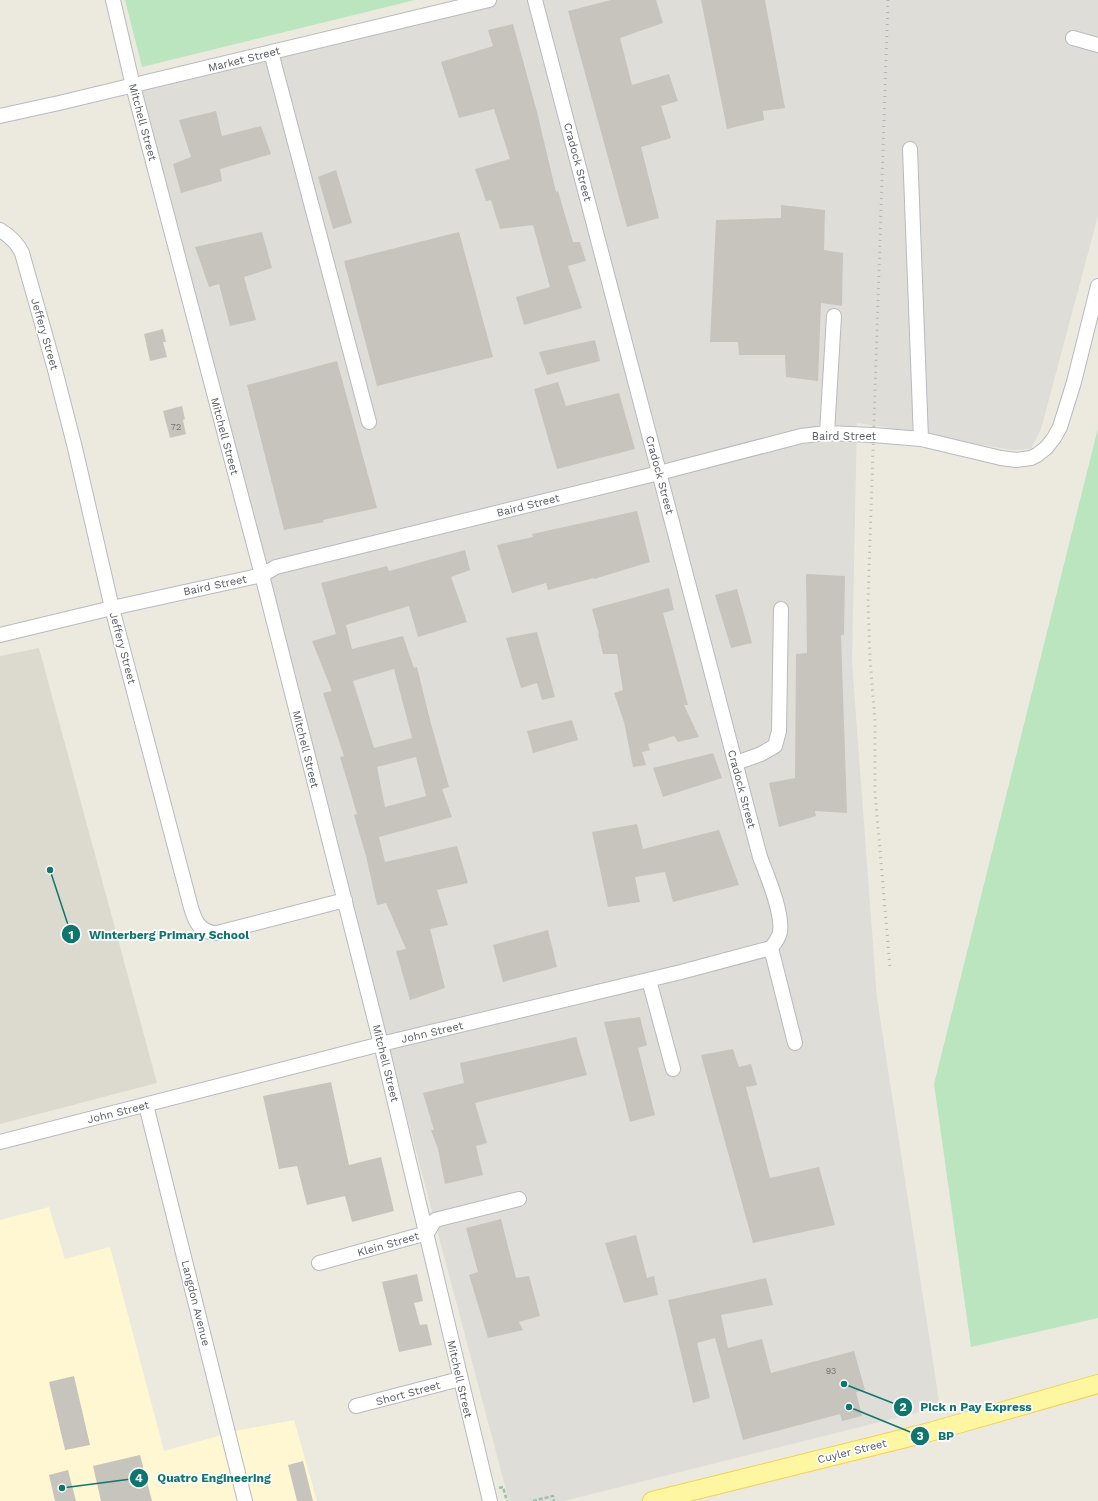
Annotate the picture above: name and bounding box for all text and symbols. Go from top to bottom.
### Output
street label: Market Street [207,44,282,75]
street label: Mitchell Street [126,82,159,163]
street label: Cradock Street [561,122,594,203]
street label: Jeffery Street [28,297,61,372]
street label: Mitchell Street [208,396,241,477]
house number: 72 [171,422,181,432]
street label: Baird Street [812,430,877,443]
street label: Cradock Street [643,435,676,516]
street label: Baird Street [495,491,561,520]
street label: Baird Street [182,572,248,599]
street label: Jeffery Street [107,611,138,686]
street label: Mitchell Street [290,709,322,790]
street label: Cradock Street [725,749,758,830]
callout: Winterberg Primary School [61,922,257,946]
text: 1 [68,928,74,942]
text: Winterberg Primary School [89,928,249,942]
street label: John Street [400,1019,465,1046]
street label: Mitchell Street [370,1023,402,1104]
street label: John Street [86,1098,151,1126]
street label: Klein Street [356,1229,421,1259]
street label: Langdon Avenue [179,1259,212,1347]
street label: Mitchell Street [444,1339,475,1420]
house number: 93 [826,1366,836,1376]
street label: Short Street [375,1379,442,1408]
callout: Pick n Pay Express [893,1395,1040,1419]
text: 2 [899,1400,907,1414]
text: Pick n Pay Express [920,1400,1032,1414]
callout: BP [910,1424,962,1448]
text: 3 [916,1429,924,1443]
text: BP [938,1429,954,1443]
street label: Cuyler Street [816,1437,888,1466]
callout: Quatro Engineering [129,1466,279,1490]
text: 4 [135,1471,143,1485]
text: Quatro Engineering [157,1471,271,1485]

